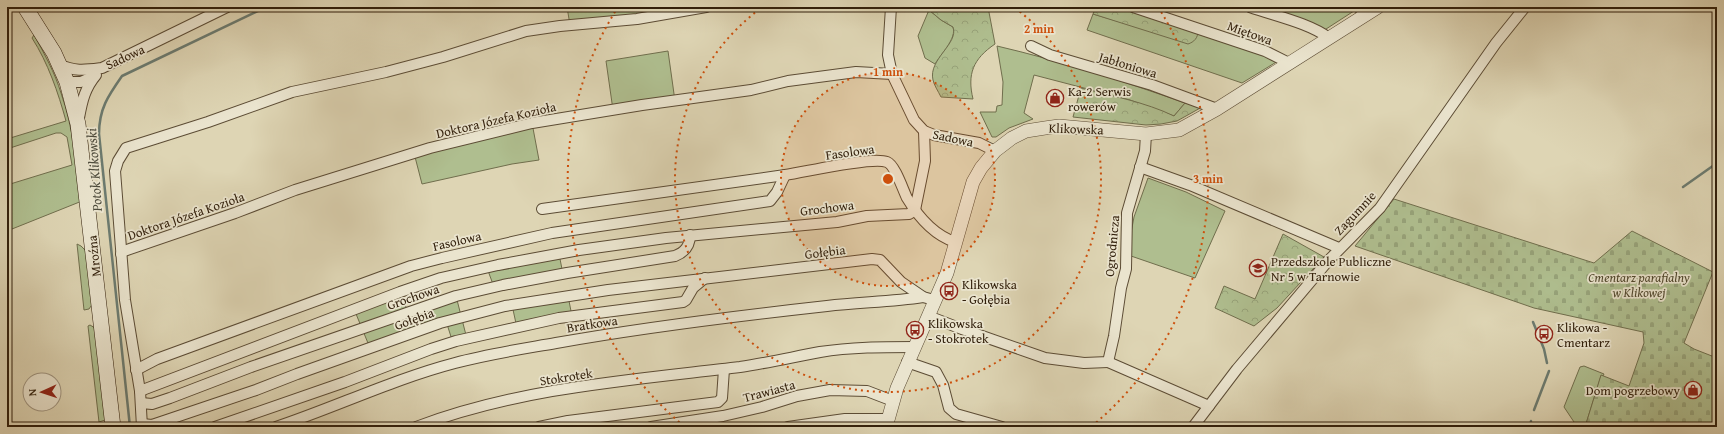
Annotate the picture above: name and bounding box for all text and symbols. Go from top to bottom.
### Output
street label: Miętowa [1225,16,1276,50]
text: 2 min [1024,20,1054,37]
street label: Sadowa [102,39,148,74]
street label: Jabłoniowa [1095,47,1160,83]
text: 1 min [873,63,903,80]
place label: Ka-2 Serwis rowerów [1068,82,1131,116]
shop icon: Ka-2 Serwis rowerów [1045,88,1065,108]
street label: Doktora Józefa Kozioła [434,97,559,143]
street label: Klikowska [1048,119,1105,139]
street label: Sadowa [931,124,976,152]
water label: Potok Klikowski [81,127,107,213]
street label: Fasolowa [824,139,876,165]
text: 3 min [1193,170,1223,187]
centre of rings [881,172,895,186]
street label: Doktora Józefa Kozioła [125,187,248,245]
street label: Zagumnie [1330,187,1380,239]
street label: Grochowa [799,195,856,221]
street label: Ogrodnicza [1100,214,1124,278]
street label: Fasolowa [431,226,484,256]
street label: Mroźna [82,233,106,278]
street label: Gołębia [804,240,847,264]
place label: Przedszkole Publiczne Nr 5 w Tarnowie [1271,252,1391,286]
school or university icon: Przedszkole Publiczne Nr 5 w Tarnowie [1248,258,1268,278]
park label: Cmentarz parafialny w Klikowej [1588,268,1690,302]
place label: Klikowska - Gołębia [962,275,1018,309]
street label: Grochowa [384,279,442,315]
bus stop icon: Klikowska - Gołębia [939,281,959,301]
street label: Gołębia [392,303,437,335]
street label: Bratkowa [565,310,620,337]
place label: Klikowska - Stokrotek [928,314,989,348]
place label: Klikowa - Cmentarz [1557,318,1610,352]
bus stop icon: Klikowska - Stokrotek [905,320,925,340]
bus stop icon: Klikowa - Cmentarz [1534,324,1554,344]
street label: Stokrotek [538,363,594,391]
north arrow [22,372,62,412]
street label: Trawiasta [741,375,798,407]
shop icon: Dom pogrzebowy [1683,380,1703,400]
place label: Dom pogrzebowy [1586,381,1681,400]
text: N [24,388,40,397]

